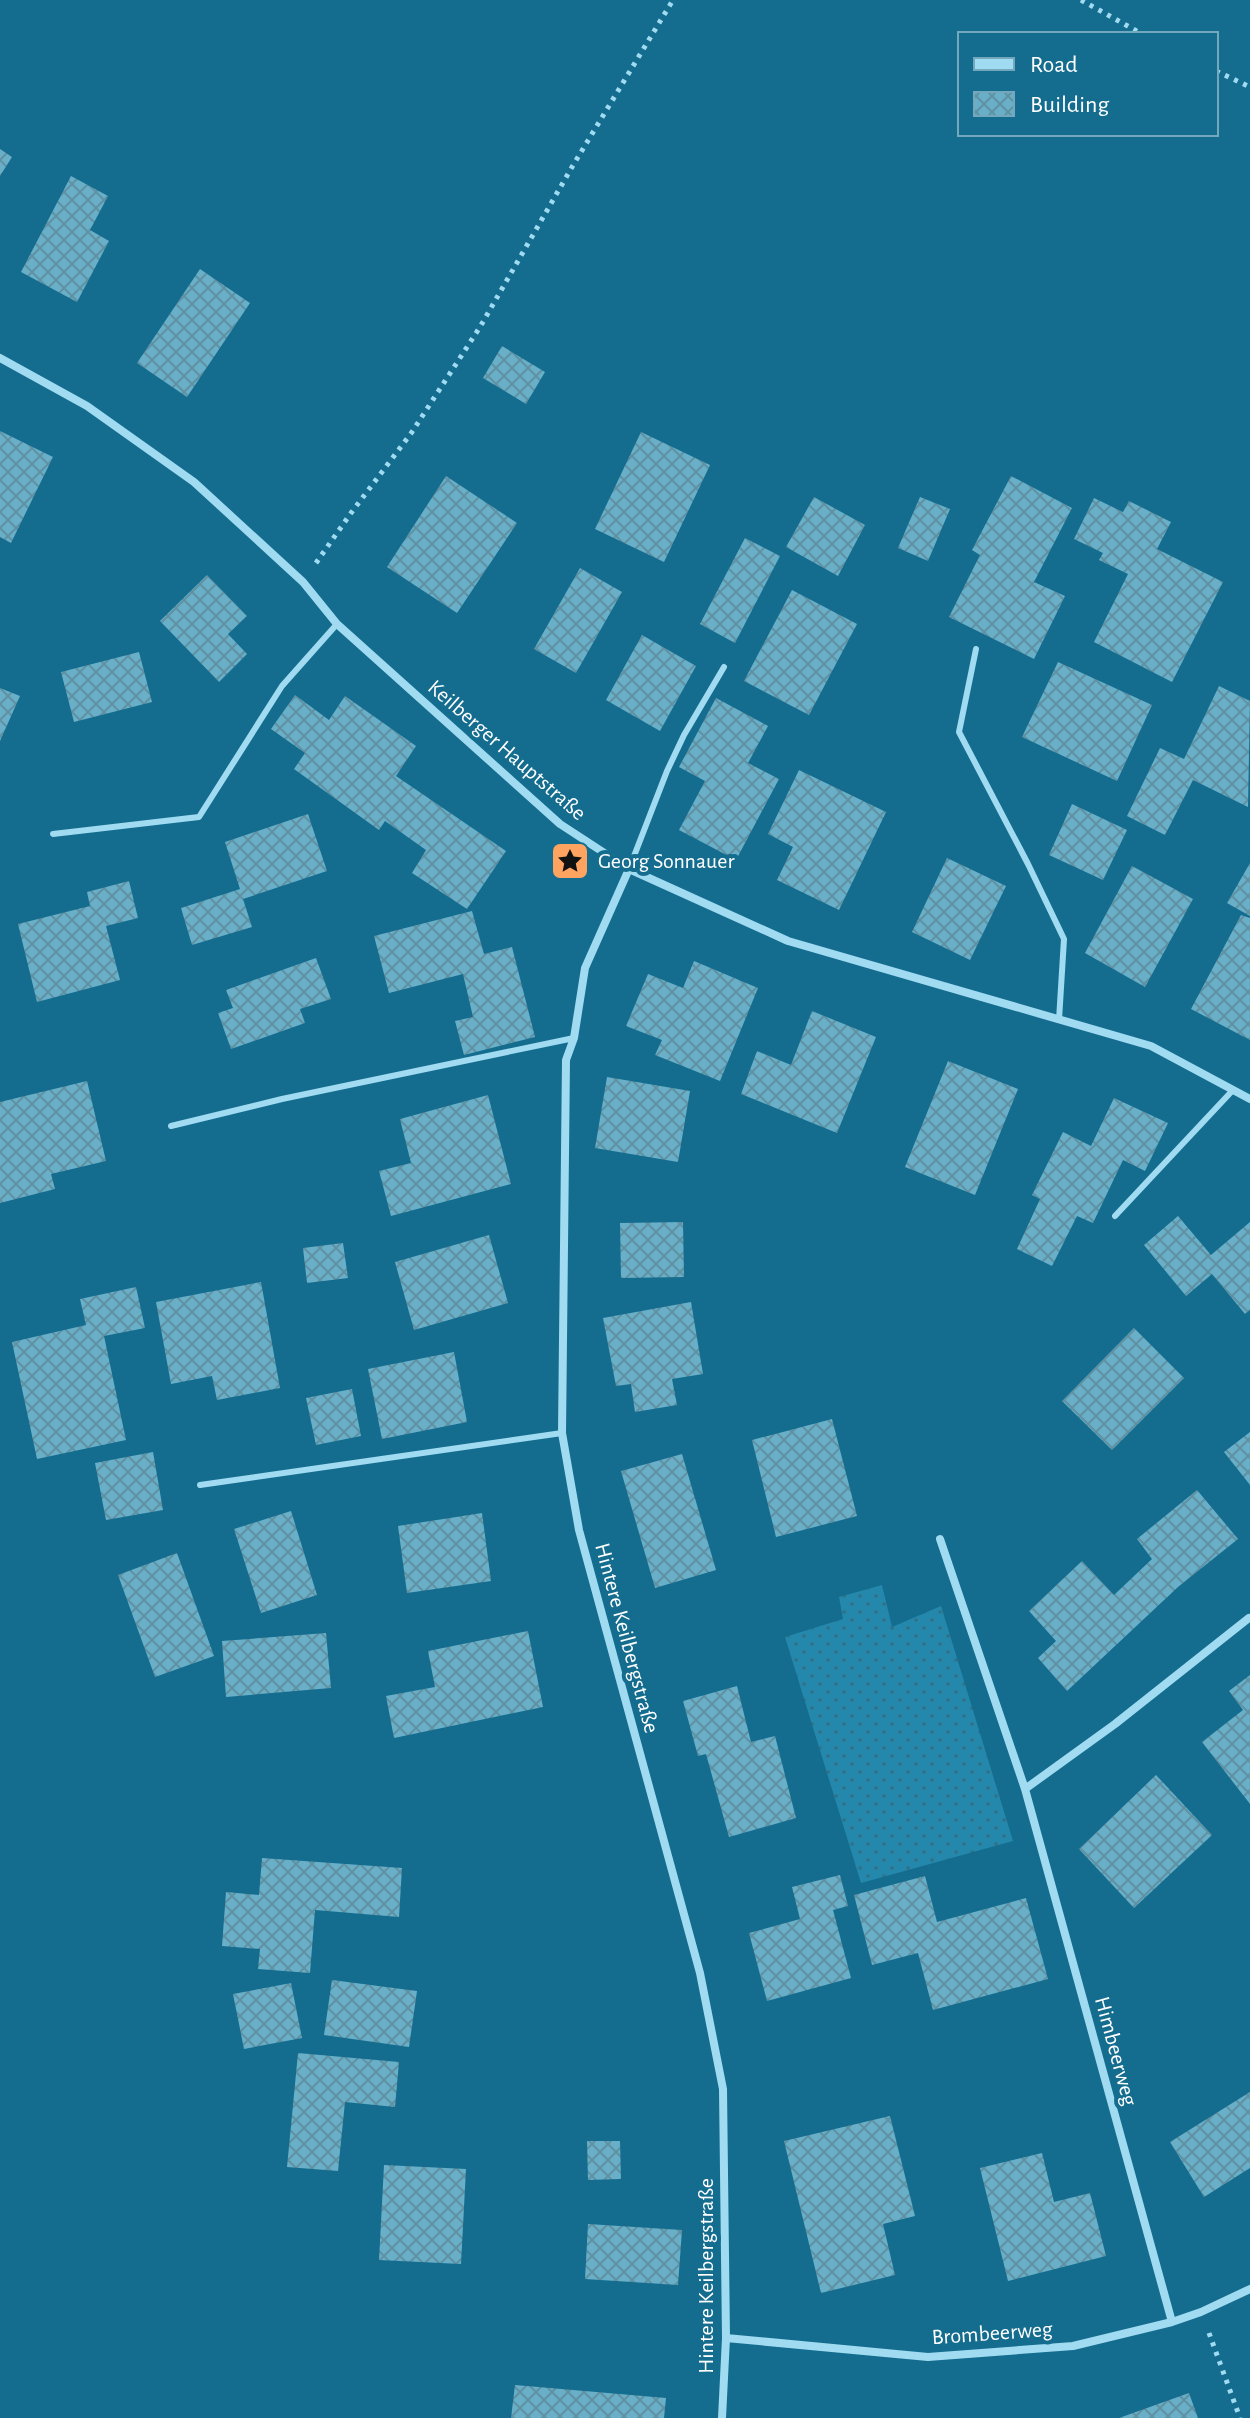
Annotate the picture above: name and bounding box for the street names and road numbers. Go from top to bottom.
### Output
street label: Keilberger Hauptstraße [424,676,590,824]
street label: Hintere Keilbergstraße [591,1541,663,1735]
street label: Himbeerweg [1091,1994,1141,2108]
street label: Hintere Keilbergstraße [695,2178,717,2374]
street label: Brombeerweg [931,2318,1053,2348]

